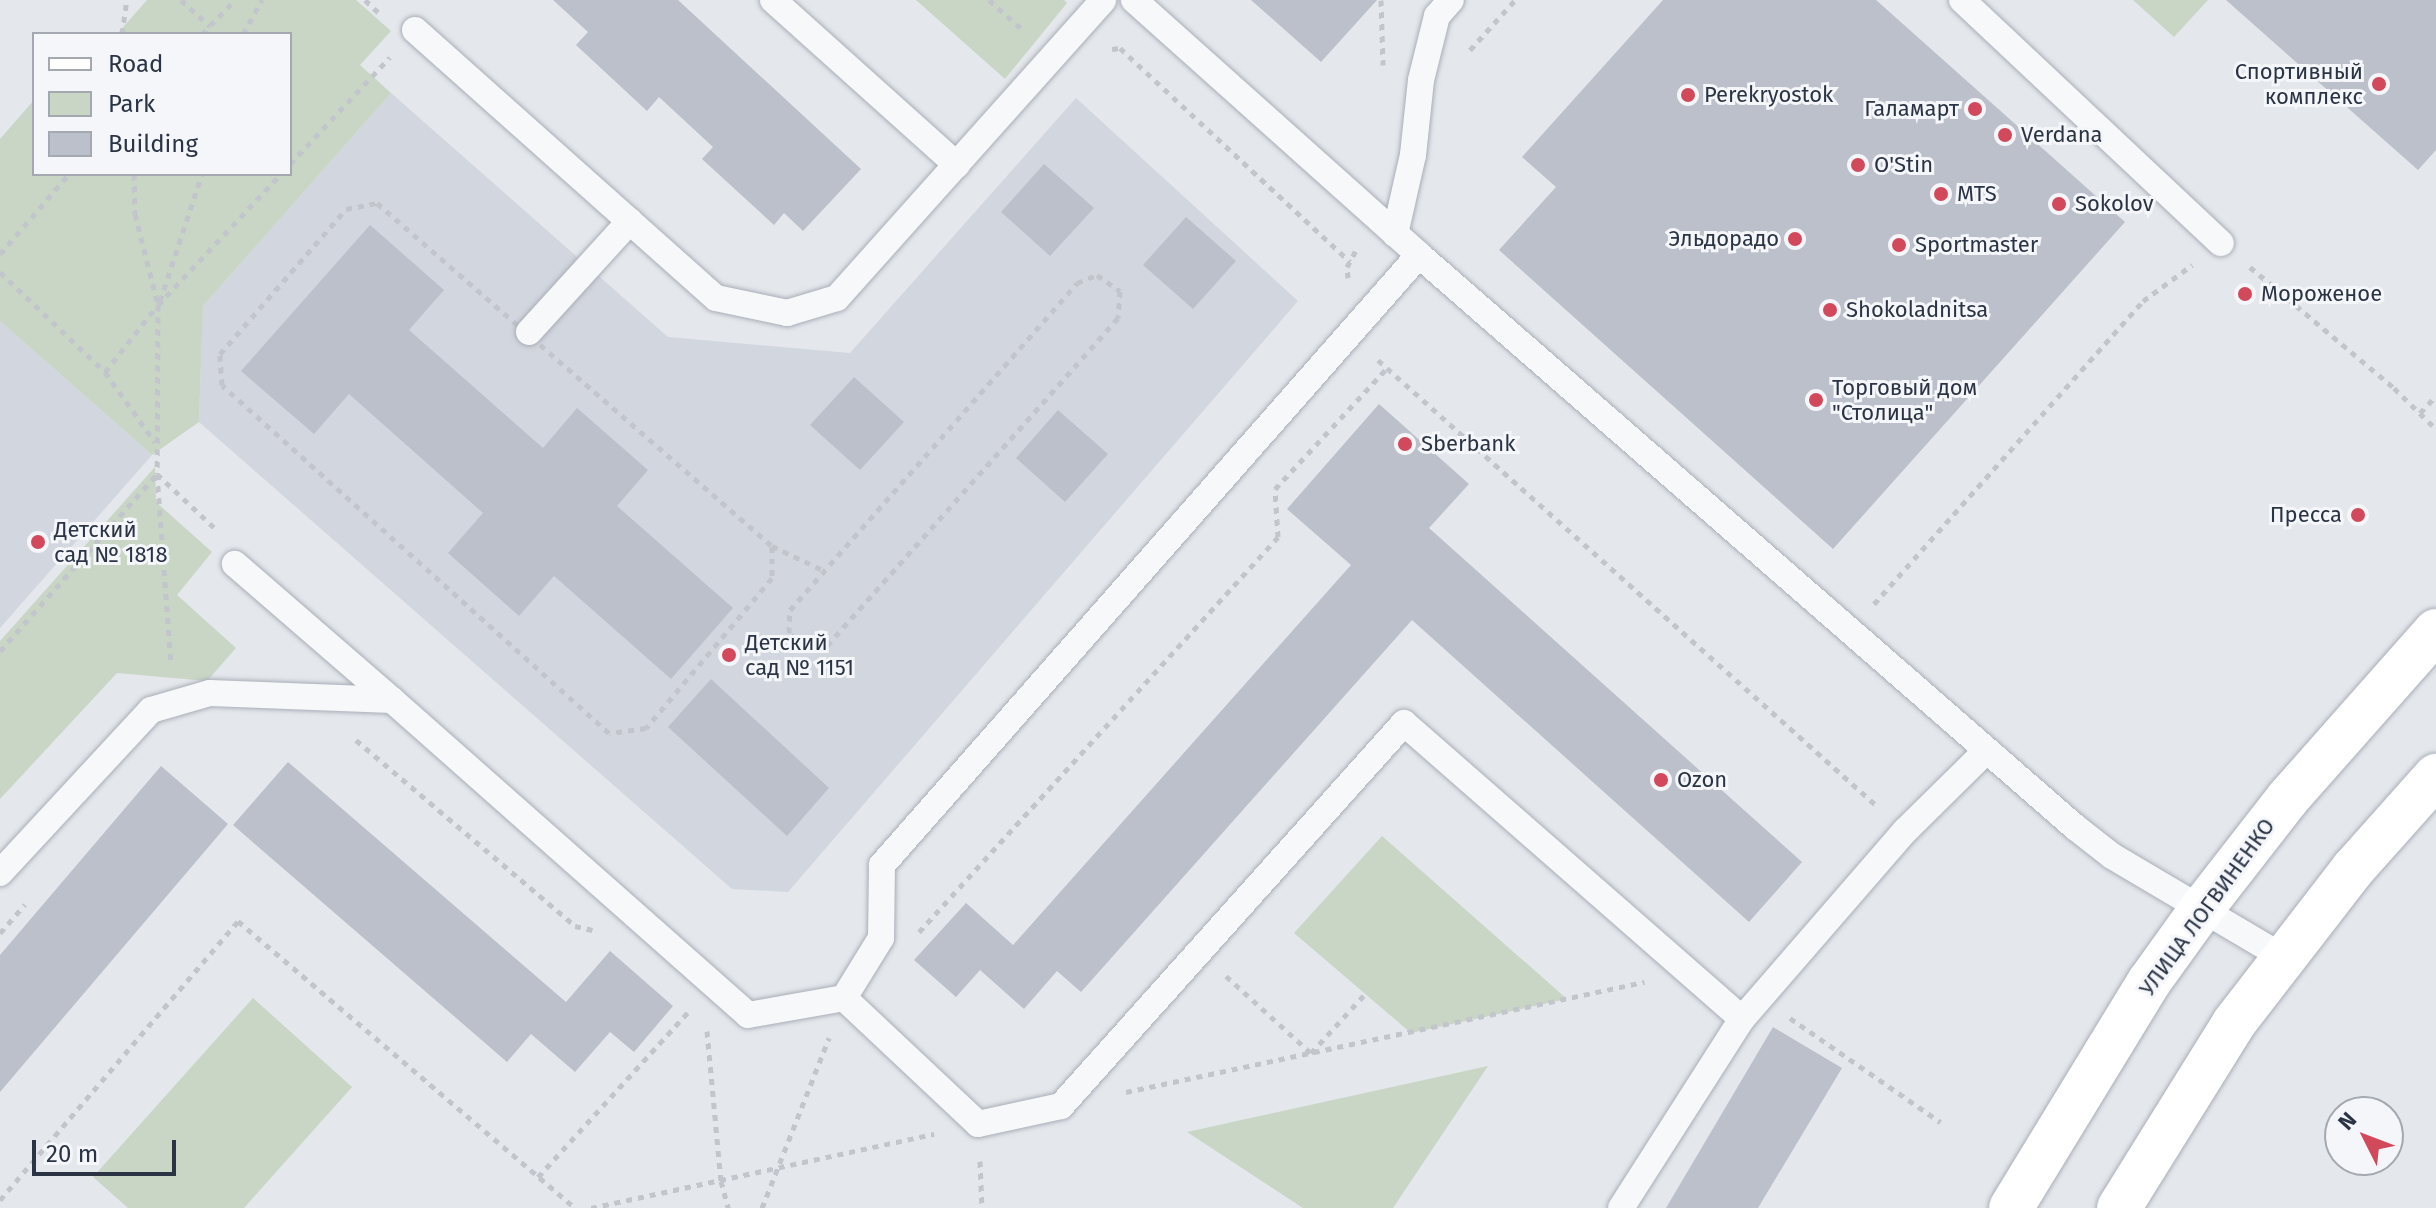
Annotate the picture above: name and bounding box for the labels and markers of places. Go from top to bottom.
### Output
place label: Спортивный комплекс [2235,58,2363,110]
marker: Спортивный комплекс [2370,75,2388,93]
place label: Perekryostok [1704,82,1833,108]
marker: Perekryostok [1679,86,1697,104]
place label: Галамарт [1864,96,1959,122]
marker: Галамарт [1966,100,1984,118]
place label: Verdana [2021,122,2102,148]
marker: Verdana [1996,126,2014,144]
place label: O'Stin [1874,152,1933,178]
marker: O'Stin [1849,156,1867,174]
place label: MTS [1957,181,1997,207]
marker: MTS [1932,185,1950,203]
place label: Sokolov [2075,191,2154,217]
marker: Sokolov [2050,195,2068,213]
place label: Эльдорадо [1668,226,1779,252]
marker: Эльдорадо [1786,230,1804,248]
place label: Sportmaster [1915,232,2038,258]
marker: Sportmaster [1890,236,1908,254]
place label: Мороженое [2261,281,2382,307]
marker: Мороженое [2236,285,2254,303]
place label: Shokoladnitsa [1846,297,1988,323]
marker: Shokoladnitsa [1821,301,1839,319]
place label: Торговый дом "Столица" [1832,374,1977,426]
marker: Торговый дом "Столица" [1807,391,1825,409]
place label: Sberbank [1421,431,1516,457]
marker: Sberbank [1396,435,1414,453]
place label: Пресса [2270,502,2342,528]
marker: Пресса [2349,506,2367,524]
place label: Детский сад № 1818 [54,516,168,568]
marker: Детский сад № 1818 [29,533,47,551]
place label: Детский сад № 1151 [745,629,854,680]
marker: Детский сад № 1151 [720,646,738,664]
place label: Ozon [1677,767,1727,793]
marker: Ozon [1652,771,1670,789]

